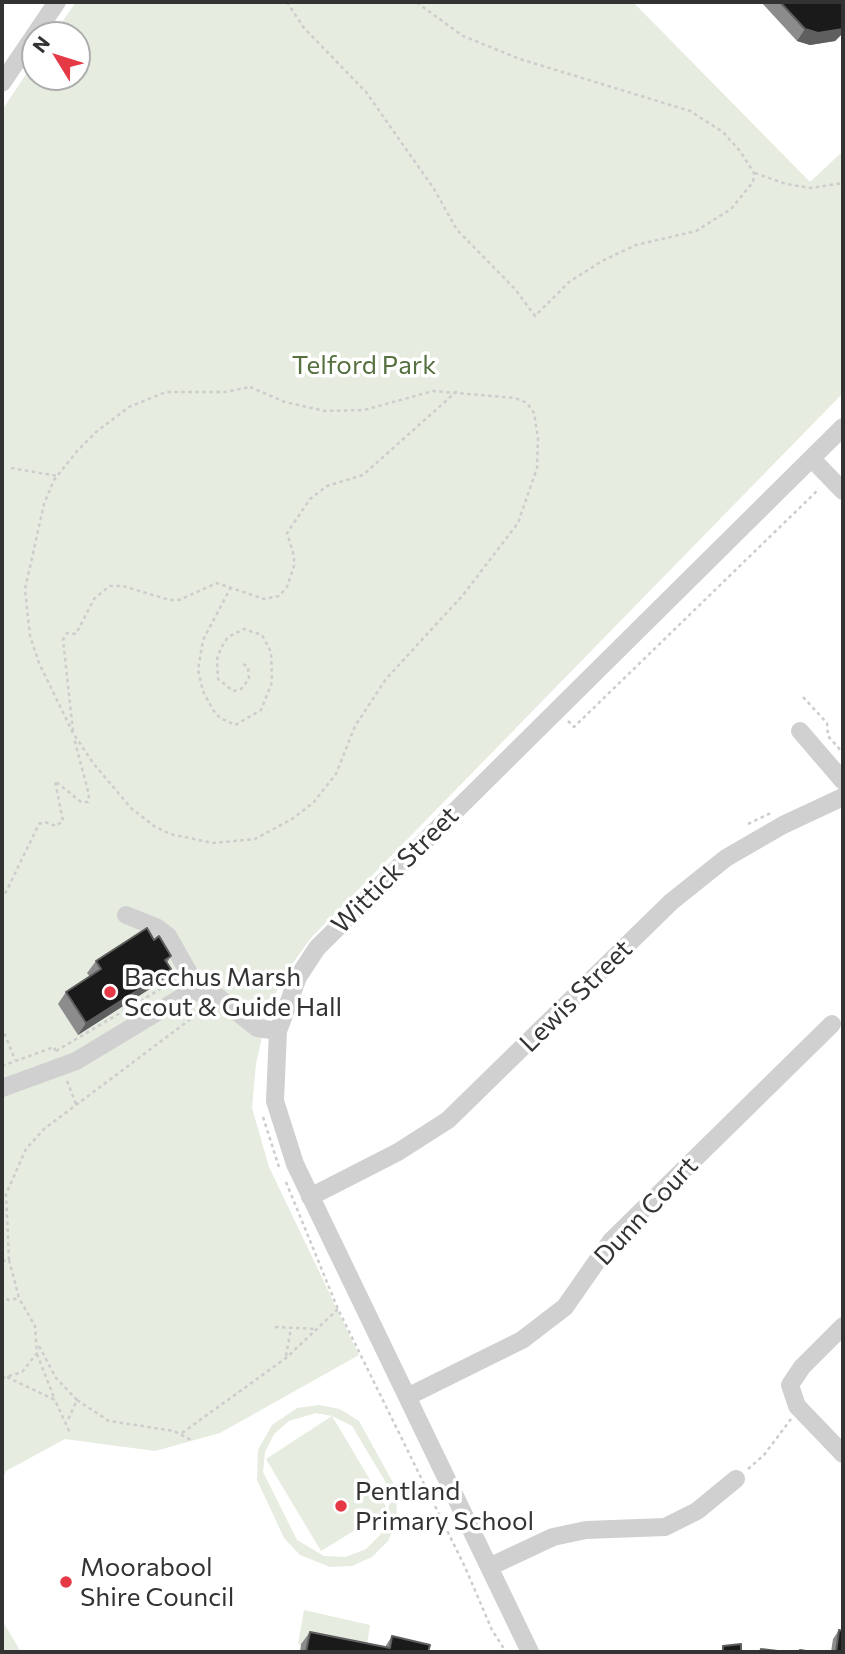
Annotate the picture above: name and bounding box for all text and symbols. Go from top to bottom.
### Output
north arrow [21,21,91,91]
text: N [27,31,54,57]
park label: Telford Park [292,349,436,381]
street label: Wittick Street [325,800,465,940]
street label: Lewis Street [513,933,639,1059]
place label: Bacchus Marsh Scout & Guide Hall [124,961,342,1023]
marker: Bacchus Marsh Scout & Guide Hall [102,984,118,1000]
street label: Dunn Court [588,1150,704,1272]
place label: Pentland Primary School [355,1475,534,1536]
marker: Pentland Primary School [333,1498,349,1514]
place label: Moorabool Shire Council [80,1551,234,1612]
marker: Moorabool Shire Council [58,1574,74,1590]

